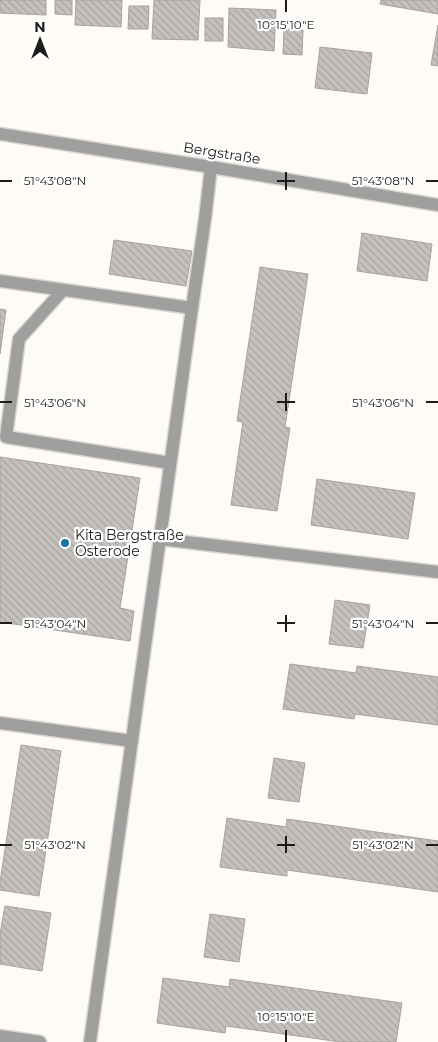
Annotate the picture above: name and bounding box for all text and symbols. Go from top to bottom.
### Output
north arrow [15,15,65,65]
text: 10°15'10"E [258,17,314,32]
text: N [34,18,46,36]
street label: Bergstraße [182,138,262,168]
text: 51°43'08"N [24,173,86,188]
text: 51°43'08"N [352,173,414,188]
text: 51°43'06"N [24,395,86,410]
text: 51°43'06"N [352,395,414,410]
place label: Kita Bergstraße Osterode [75,526,184,560]
marker: Kita Bergstraße Osterode [59,537,71,549]
text: 51°43'04"N [24,616,86,631]
text: 51°43'04"N [352,616,414,631]
text: 51°43'02"N [24,837,86,852]
text: 51°43'02"N [352,837,414,852]
text: 10°15'10"E [258,1009,314,1024]

